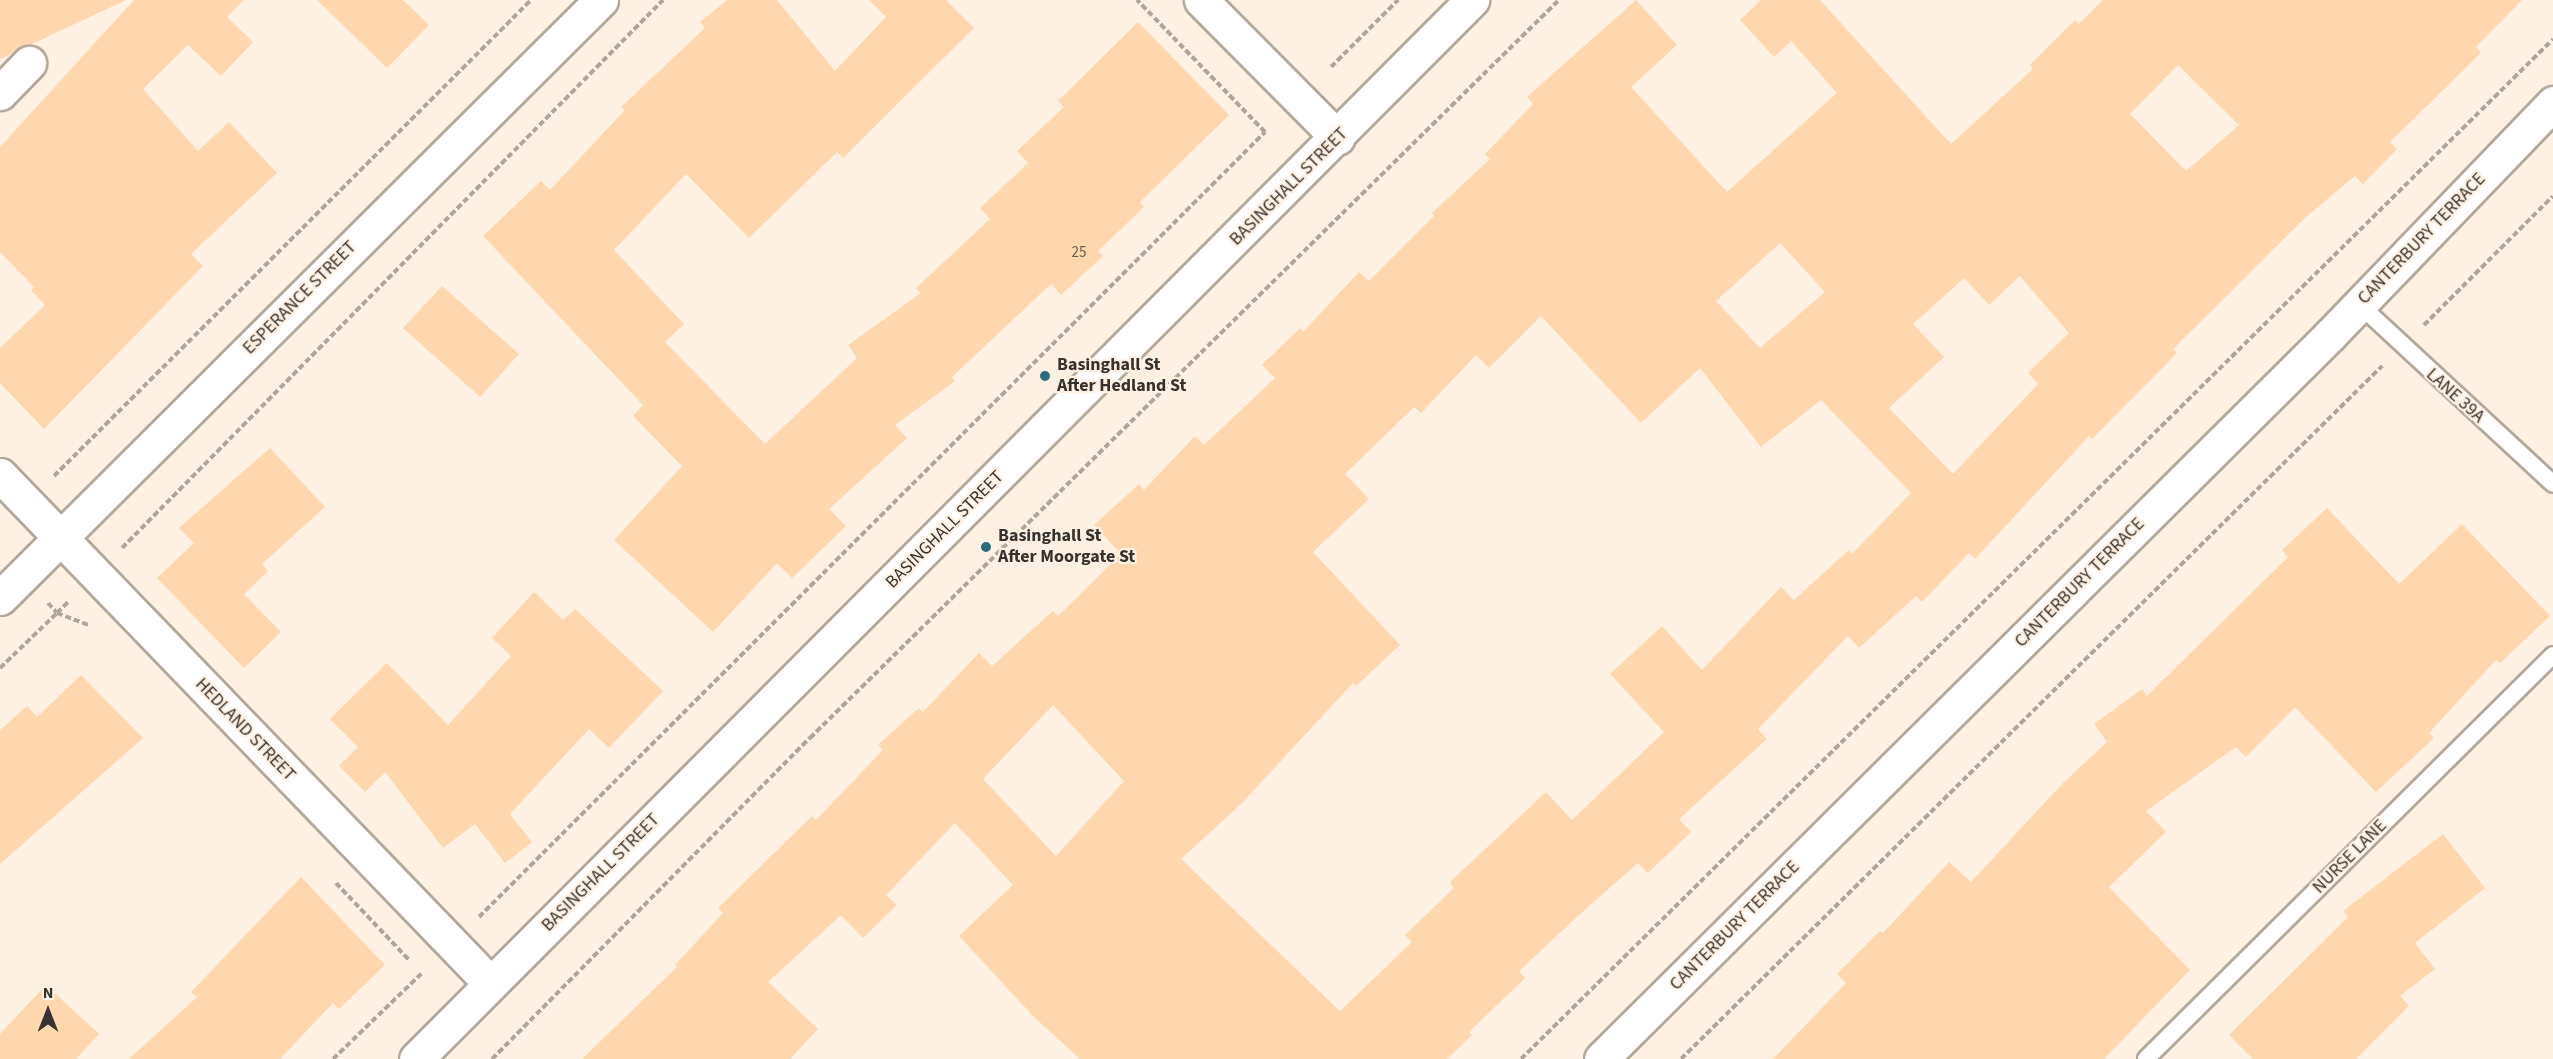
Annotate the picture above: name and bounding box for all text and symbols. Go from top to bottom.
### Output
street label: BASINGHALL STREET [1226,124,1352,250]
street label: CANTERBURY TERRACE [2354,169,2490,309]
street label: ESPERANCE STREET [239,237,361,359]
house number: 25 [1072,244,1086,262]
place label: Basinghall St After Hedland St [1057,355,1186,398]
street label: LANE 39A [2421,364,2489,428]
marker: Basinghall St After Hedland St [1038,369,1052,383]
street label: BASINGHALL STREET [882,467,1008,593]
street label: CANTERBURY TERRACE [2011,514,2149,652]
place label: Basinghall St After Moorgate St [998,526,1135,568]
marker: Basinghall St After Moorgate St [979,540,993,554]
street label: HEDLAND STREET [190,674,300,786]
street label: BASINGHALL STREET [538,810,664,936]
street label: NURSE LANE [2309,816,2391,898]
street label: CANTERBURY TERRACE [1666,857,1804,995]
north arrow [18,981,78,1041]
text: N [43,982,53,1004]

